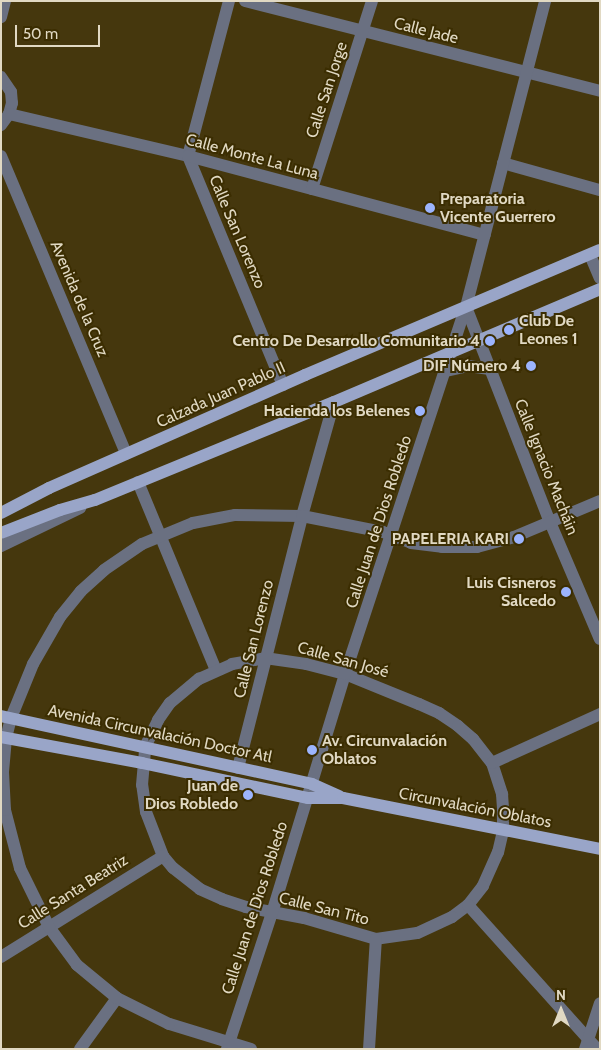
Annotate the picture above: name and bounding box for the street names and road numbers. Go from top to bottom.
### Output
street label: Calle Jade [392,14,460,48]
street label: Calle San Jorge [302,39,352,141]
street label: Calle Monte La Luna [184,130,320,184]
street label: Calle San Lorenzo [204,172,270,292]
street label: Avenida de la Cruz [46,238,112,360]
street label: Calzada Juan Pablo II [154,358,288,432]
street label: Calle Ignacio Macháin [510,396,582,538]
street label: Calle Juan de Dios Robledo [342,433,416,611]
street label: Calle San Lorenzo [230,578,278,700]
street label: Calle San José [295,638,391,682]
street label: Avenida Circunvalación Doctor Atl [46,701,274,767]
street label: Circunvalación Oblatos [397,784,553,832]
street label: Calle Juan de Dios Robledo [218,819,292,997]
street label: Calle Santa Beatriz [15,850,131,934]
street label: Calle San Tito [277,889,371,929]

